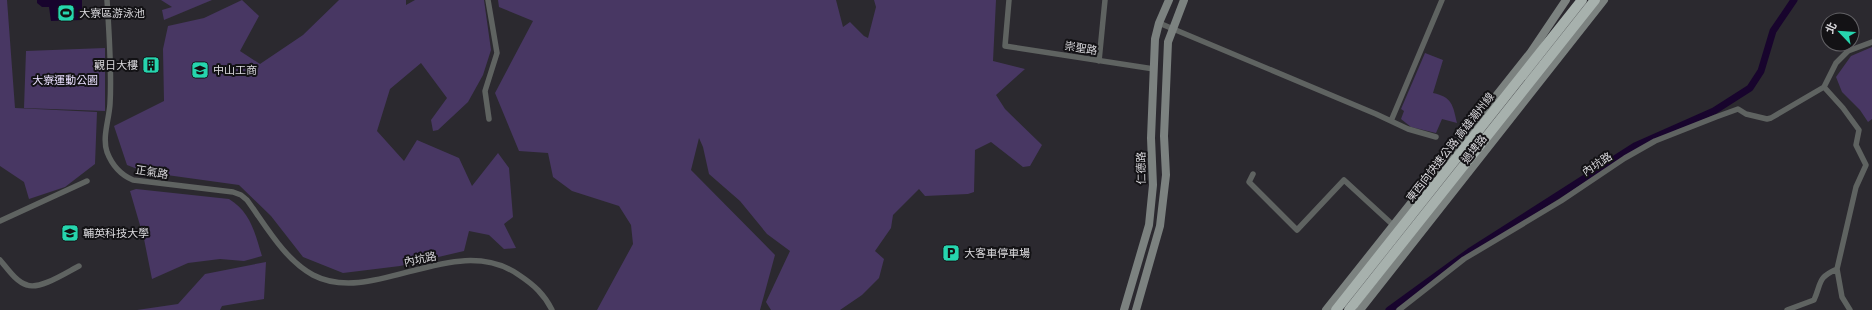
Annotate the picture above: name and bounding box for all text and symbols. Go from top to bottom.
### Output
sports icon: 大寮區游泳池 [56,3,76,23]
place label: 大寮區游泳池 [79,6,145,20]
north arrow [1820,12,1860,52]
text: 北 [1822,20,1840,36]
street label: 崇聖路 [1064,39,1098,57]
building icon: 觀日大樓 [141,55,161,75]
place label: 觀日大樓 [94,58,138,72]
school or university icon: 中山工商 [190,60,210,80]
place label: 中山工商 [213,63,257,77]
park label: 大寮運動公園 [32,73,98,87]
street label: 東西向快速公路 高雄潮州線 [1403,90,1497,204]
street label: 過埤路 [1458,132,1490,166]
street label: 內坑路 [1579,149,1615,179]
street label: 仁德路 [1134,151,1148,185]
street label: 正氣路 [135,163,169,181]
school or university icon: 輔英科技大學 [60,223,80,243]
place label: 輔英科技大學 [83,226,149,240]
parking icon: 大客車停車場 [941,243,961,263]
place label: 大客車停車場 [964,246,1030,260]
street label: 內坑路 [402,249,438,269]

